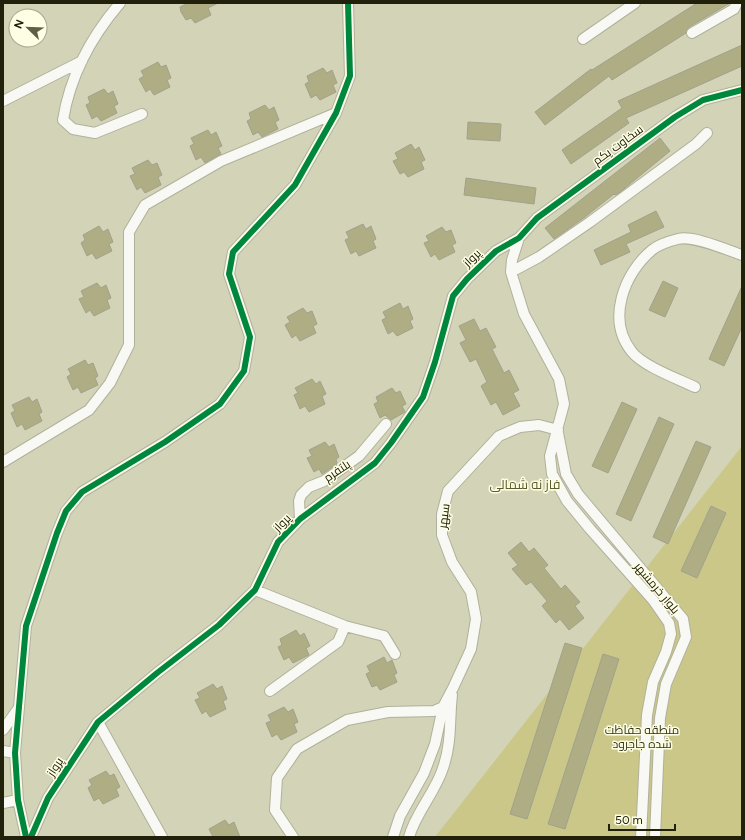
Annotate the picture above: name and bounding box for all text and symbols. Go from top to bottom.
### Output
north arrow [8,8,48,48]
text: N [12,18,27,31]
street label: سخاوت یکم [590,122,647,169]
street label: پرواز [459,246,486,272]
street label: پلتفرم [321,457,355,487]
district label: فاز نه شمالی [490,477,560,492]
street label: سپهر [435,503,454,530]
street label: پرواز [269,510,296,537]
street label: بلوار خرمشهر [631,559,683,617]
park label: منطقه حفاظت شده جاجرود [605,723,679,751]
street label: پرواز [43,754,68,781]
scale bar [609,806,675,832]
text: 50 m [615,813,643,827]

